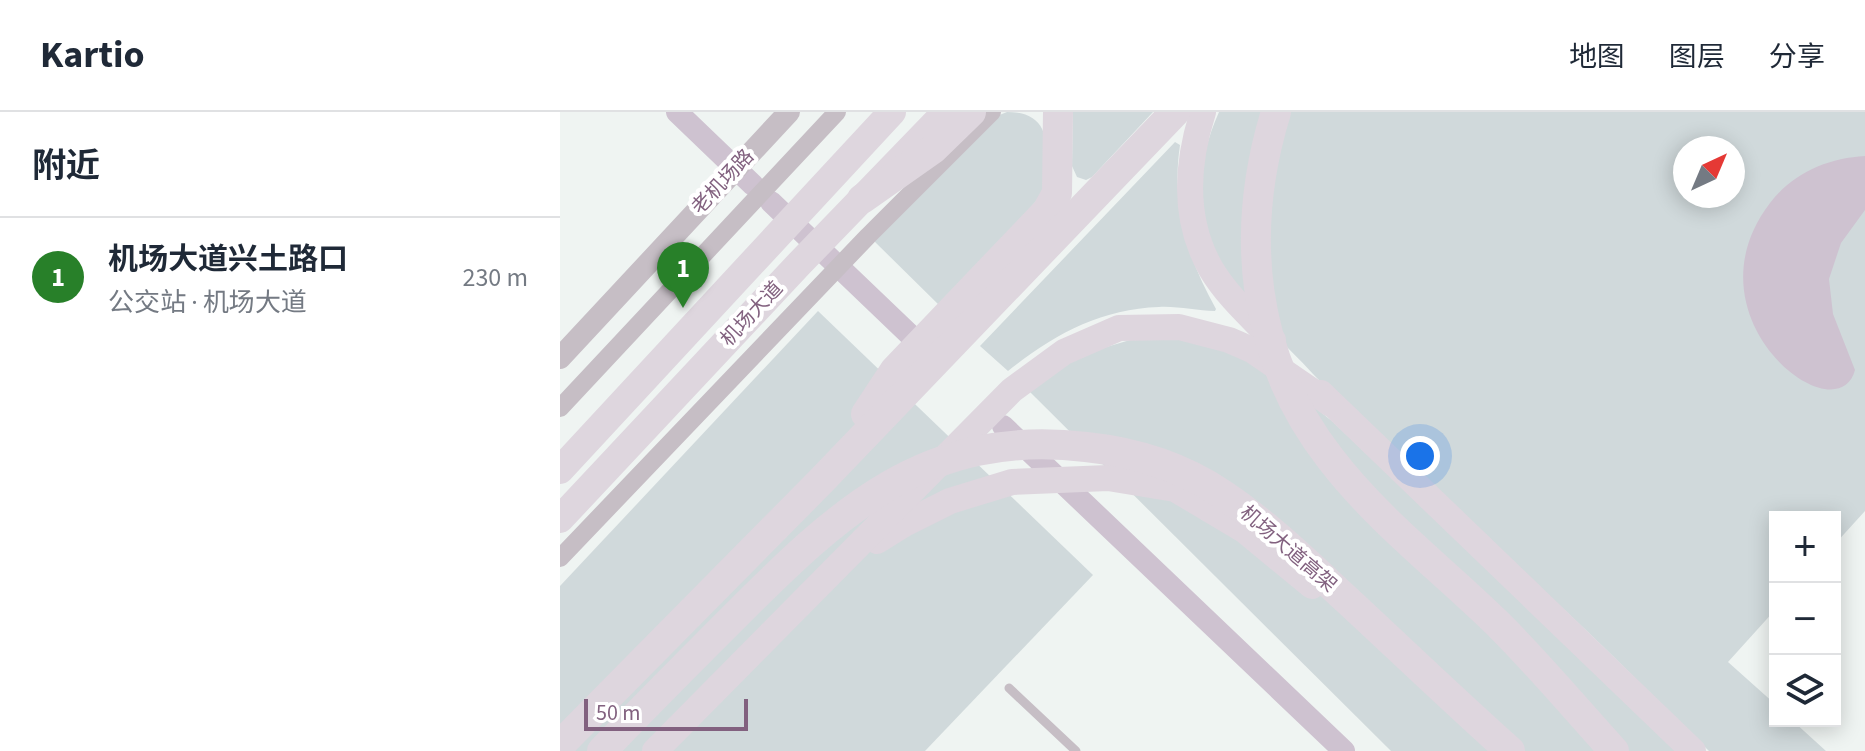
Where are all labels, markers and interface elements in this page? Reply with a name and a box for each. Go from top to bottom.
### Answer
text: Kartio [40,28,145,82]
text: 地图 [1569,37,1625,77]
text: 图层 [1669,37,1725,77]
text: 分享 [1769,37,1825,77]
north arrow [1673,136,1745,208]
text: 附近 [32,142,100,191]
street label: 老机场路 [685,143,761,221]
text: 机场大道兴土路口 [108,238,348,281]
pin: 1 [657,242,709,308]
text: 1 [51,259,65,296]
text: 230 m [462,259,528,296]
street label: 机场大道 [714,275,790,353]
text: 公交站 · 机场大道 [108,284,307,321]
your location [1400,436,1440,476]
street label: 机场大道高架 [1234,499,1342,599]
map controls [1769,511,1841,727]
button: + [1769,511,1841,583]
button: − [1769,583,1841,655]
button: layers [1769,655,1841,727]
scale bar [584,695,748,731]
text: 50 m [596,697,641,729]

